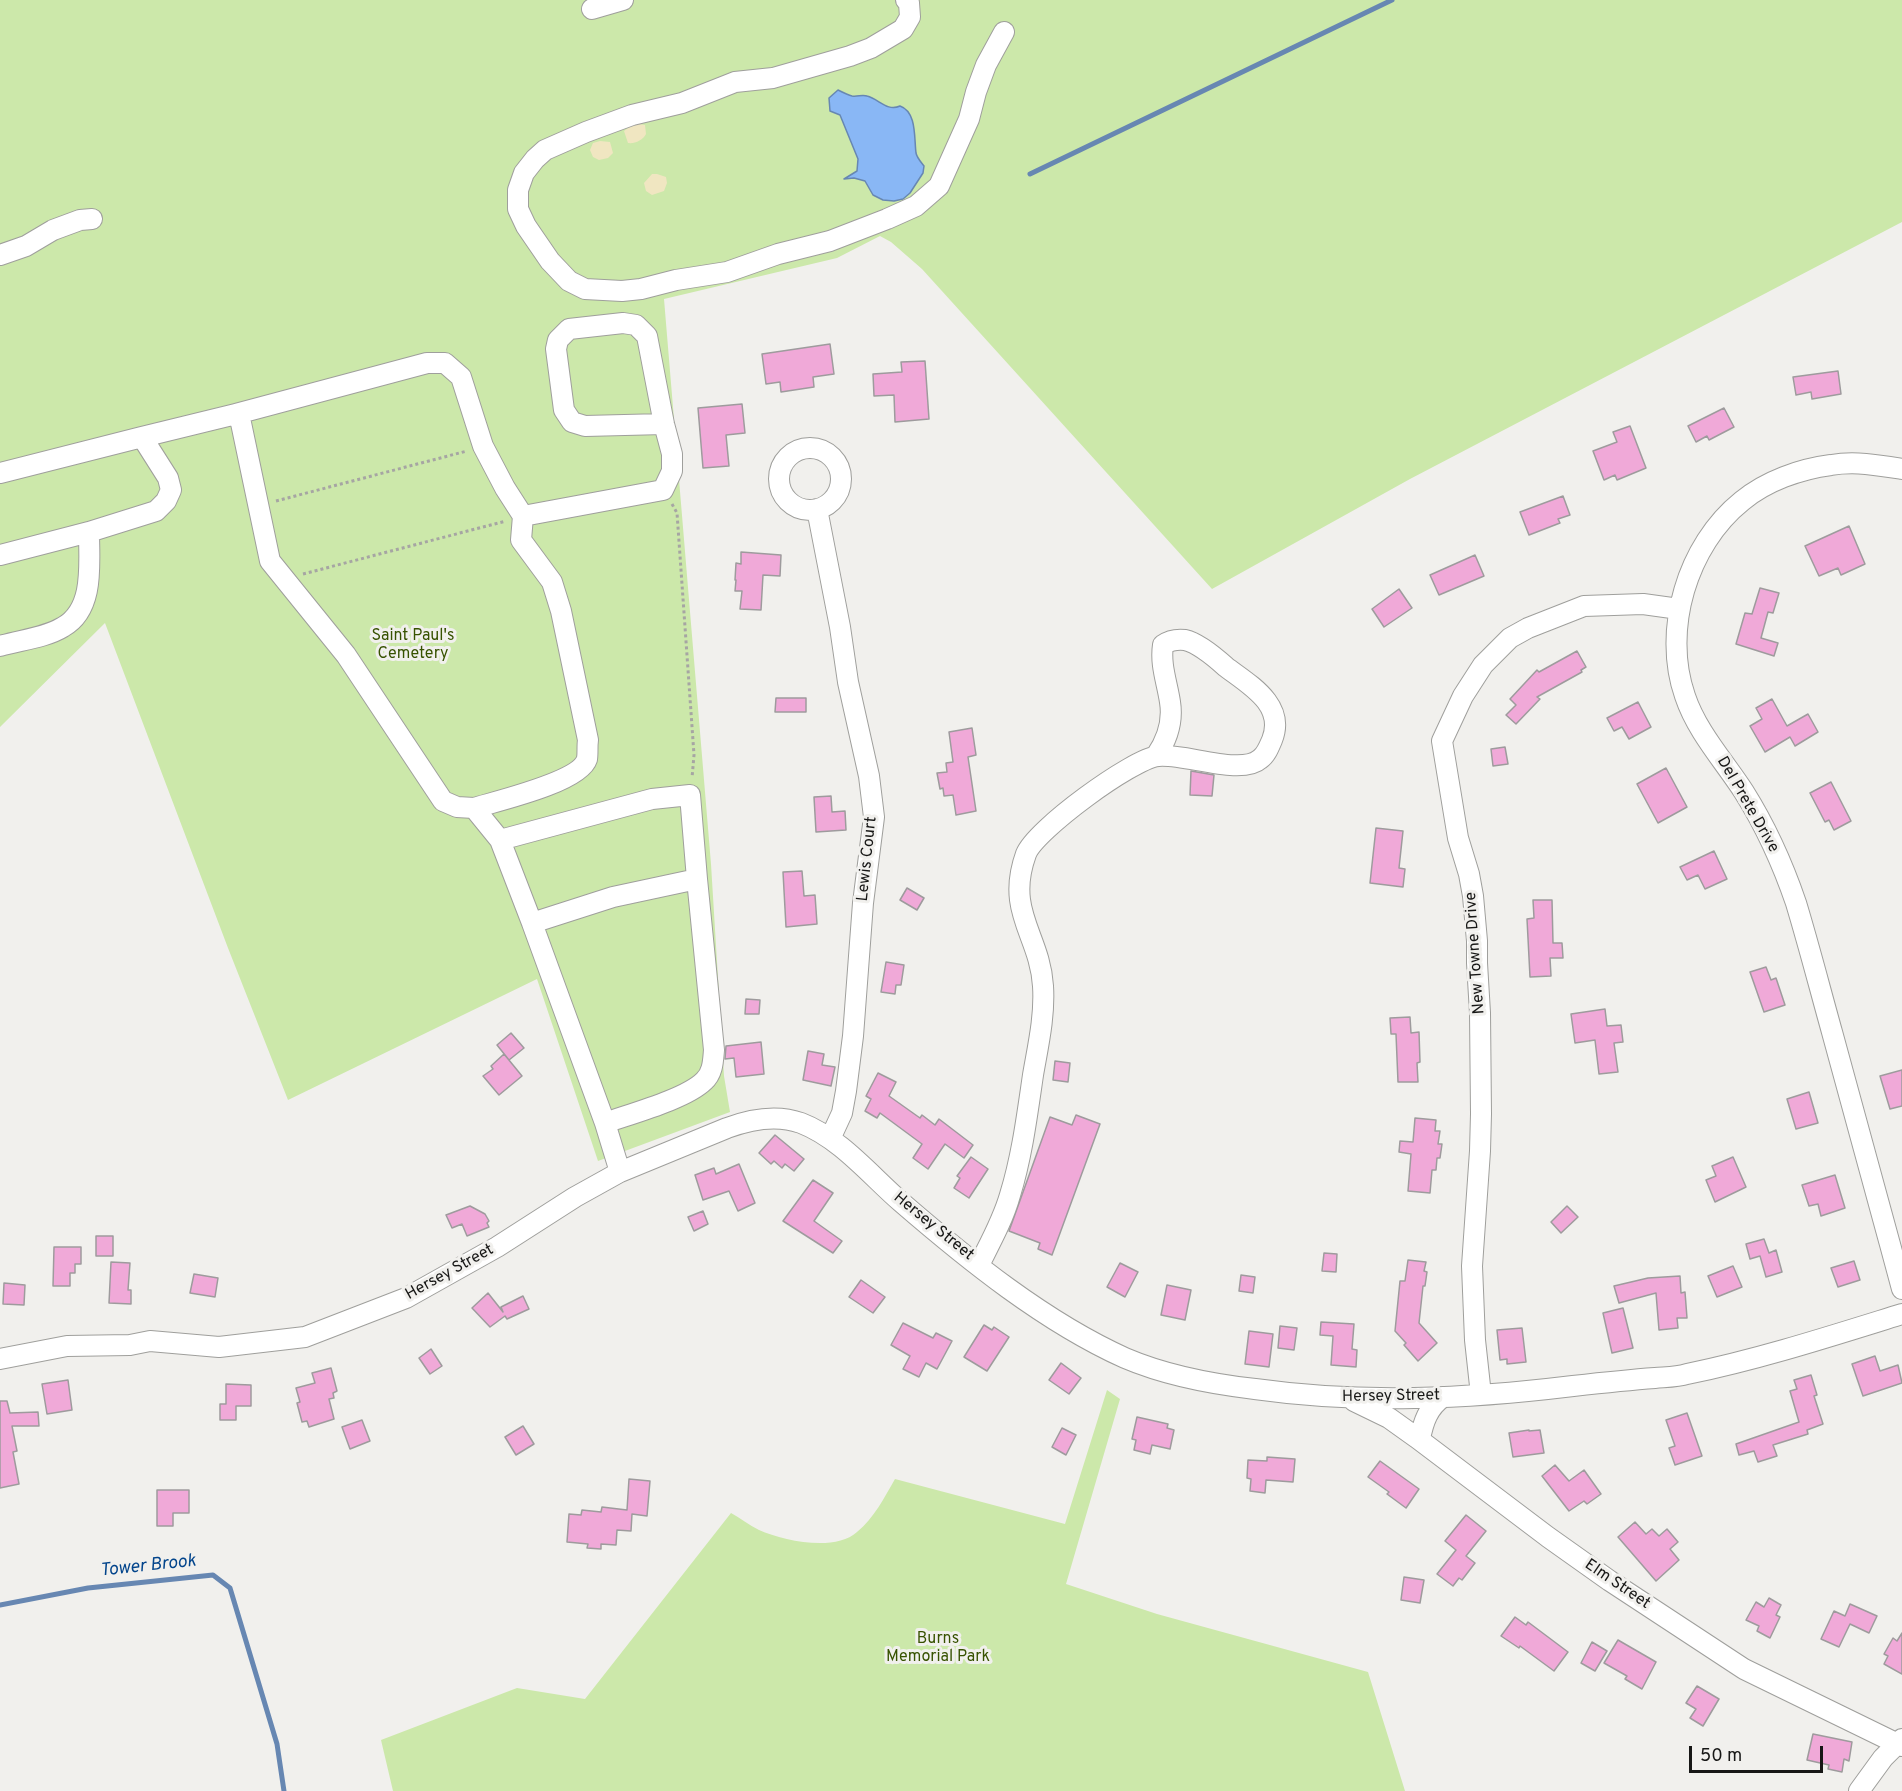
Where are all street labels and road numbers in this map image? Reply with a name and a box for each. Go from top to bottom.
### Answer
street label: Del Prete Drive [1712,754,1782,856]
street label: Lewis Court [854,816,882,902]
street label: New Towne Drive [1462,891,1490,1015]
street label: Hersey Street [889,1189,977,1265]
street label: Hersey Street [403,1241,497,1305]
street label: Hersey Street [1342,1387,1440,1407]
street label: Elm Street [1580,1556,1654,1614]

